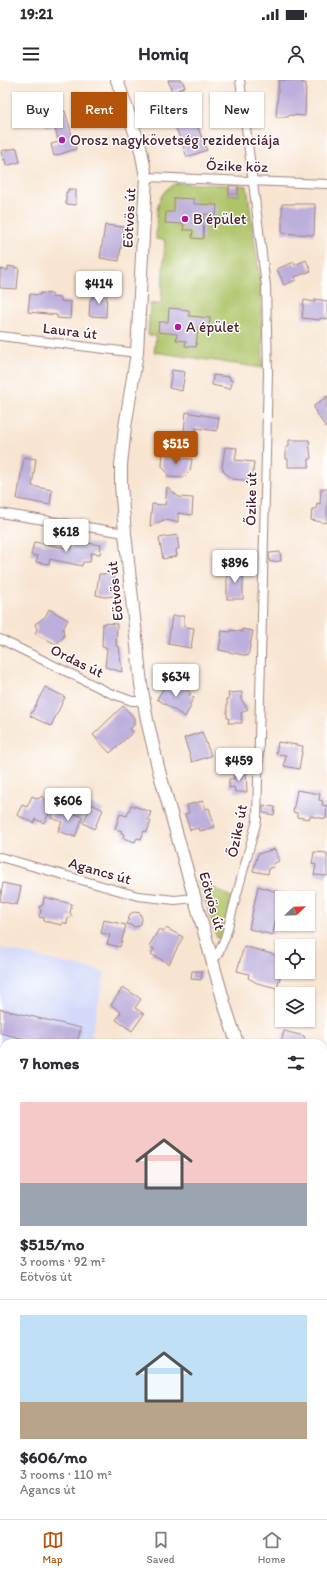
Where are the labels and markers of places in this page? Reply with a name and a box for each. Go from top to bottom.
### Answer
place label: Orosz nagykövetség rezidenciája [70,131,280,149]
marker: Orosz nagykövetség rezidenciája [57,135,67,145]
place label: B épület [193,210,247,228]
marker: B épület [180,214,190,224]
pin: $414 [75,271,123,305]
place label: A épület [186,318,240,336]
marker: A épület [173,322,183,332]
pin: $515 [152,431,200,465]
pin: $618 [42,519,90,553]
pin: $896 [211,550,259,584]
pin: $634 [152,664,200,698]
pin: $459 [215,748,263,782]
pin: $606 [44,788,92,822]

